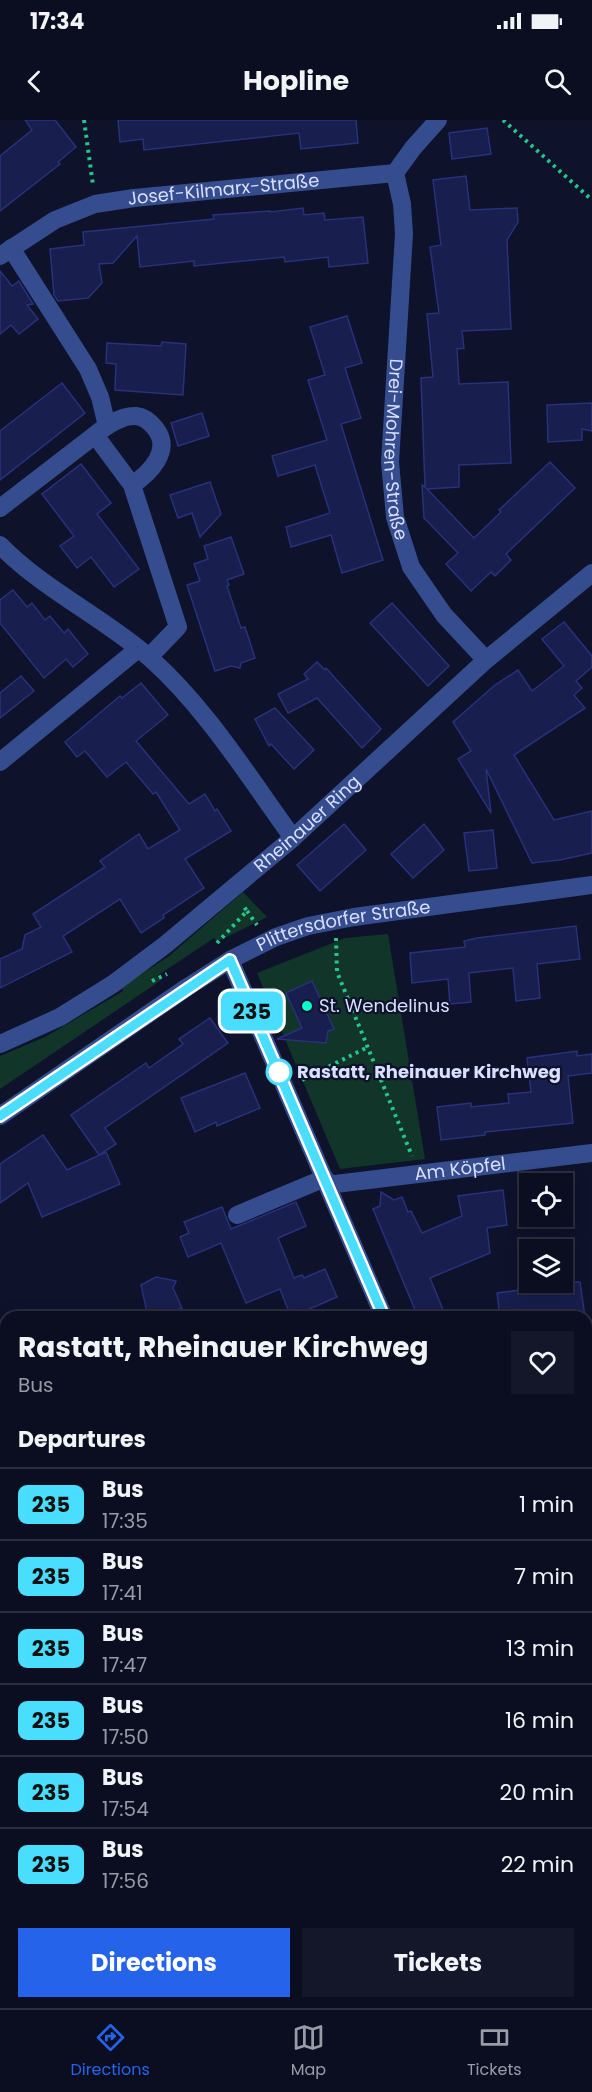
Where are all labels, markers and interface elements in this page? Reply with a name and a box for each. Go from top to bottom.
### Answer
text: 17:34 [30,6,85,37]
text: Hopline [243,62,349,99]
icon: back [18,65,51,98]
icon: search [541,65,574,98]
street label: Josef-Kilmarx-Straße [126,167,320,211]
street label: Drei-Mohren-Straße [378,358,415,543]
street label: Rheinauer Ring [248,769,365,878]
street label: Plittersdorfer Straße [252,894,432,957]
line badge: 235 [218,992,286,1030]
place label: St. Wendelinus [319,993,450,1018]
text: 235 [233,997,271,1026]
marker: St. Wendelinus [300,999,314,1013]
marker: Rastatt, Rheinauer Kirchweg [266,1059,292,1085]
place label: Rastatt, Rheinauer Kirchweg [297,1059,561,1084]
street label: Am Köpfel [413,1151,507,1186]
map controls [519,1173,573,1293]
button: locate [519,1173,573,1227]
button: layers [519,1239,573,1293]
text: Rastatt, Rheinauer Kirchweg [18,1328,429,1367]
button: heart [511,1331,574,1394]
text: Bus [18,1371,54,1399]
text: Departures [18,1424,146,1455]
text: Bus [102,1474,144,1505]
text: 1 min [519,1489,574,1520]
text: 235 [32,1490,70,1519]
text: 17:35 [102,1507,148,1535]
text: Bus [102,1546,144,1577]
text: 7 min [514,1561,574,1592]
text: 235 [32,1562,70,1591]
text: 17:41 [102,1579,143,1607]
text: Bus [102,1618,144,1649]
text: 13 min [506,1633,574,1664]
text: 235 [32,1634,70,1663]
text: 17:47 [102,1651,147,1679]
text: Bus [102,1690,144,1721]
text: 16 min [505,1705,574,1736]
text: 235 [32,1706,70,1735]
text: 17:50 [102,1723,149,1751]
text: Bus [102,1762,144,1793]
text: 20 min [500,1777,574,1808]
text: 235 [32,1778,70,1807]
text: 17:54 [102,1795,149,1823]
text: Bus [102,1834,144,1865]
text: 22 min [501,1849,574,1880]
text: 235 [32,1850,70,1879]
text: 17:56 [102,1867,149,1895]
button: Directions [18,1928,290,1997]
button: Tickets [302,1928,574,1997]
tab: Directions [70,2021,150,2082]
tab: Map [291,2021,326,2082]
tab: Tickets [467,2021,522,2082]

